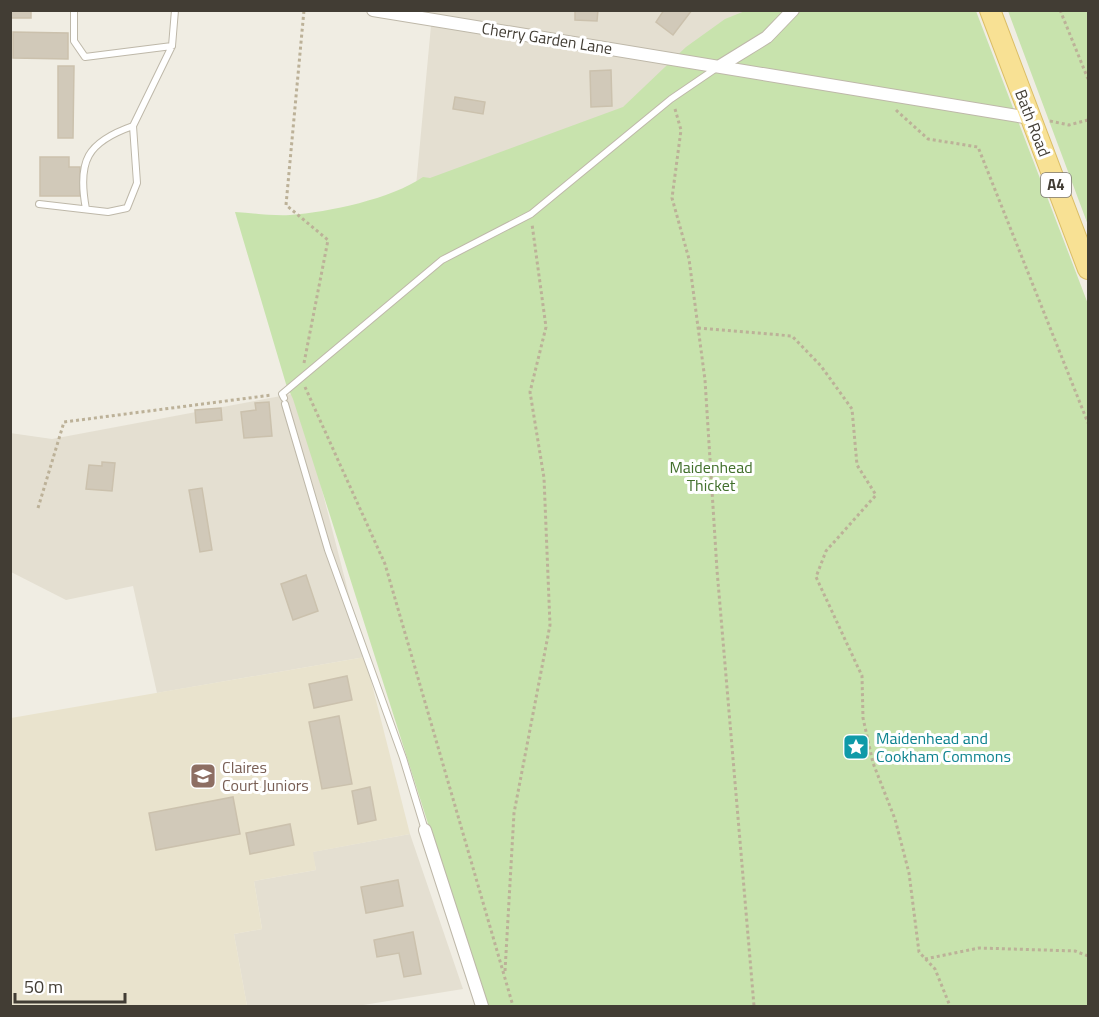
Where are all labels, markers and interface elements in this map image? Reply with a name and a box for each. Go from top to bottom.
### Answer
street label: Cherry Garden Lane [480,16,614,60]
street label: Bath Road [1009,86,1057,160]
road number: A4 [1041,173,1071,197]
park label: Maidenhead Thicket [669,455,753,497]
place label: Maidenhead and Cookham Commons [876,726,1011,768]
place icon: Maidenhead and Cookham Commons [841,732,871,762]
place label: Claires Court Juniors [222,755,309,797]
school or university icon: Claires Court Juniors [188,761,218,791]
scale bar [15,966,124,1004]
text: 50 m [24,973,63,1000]

